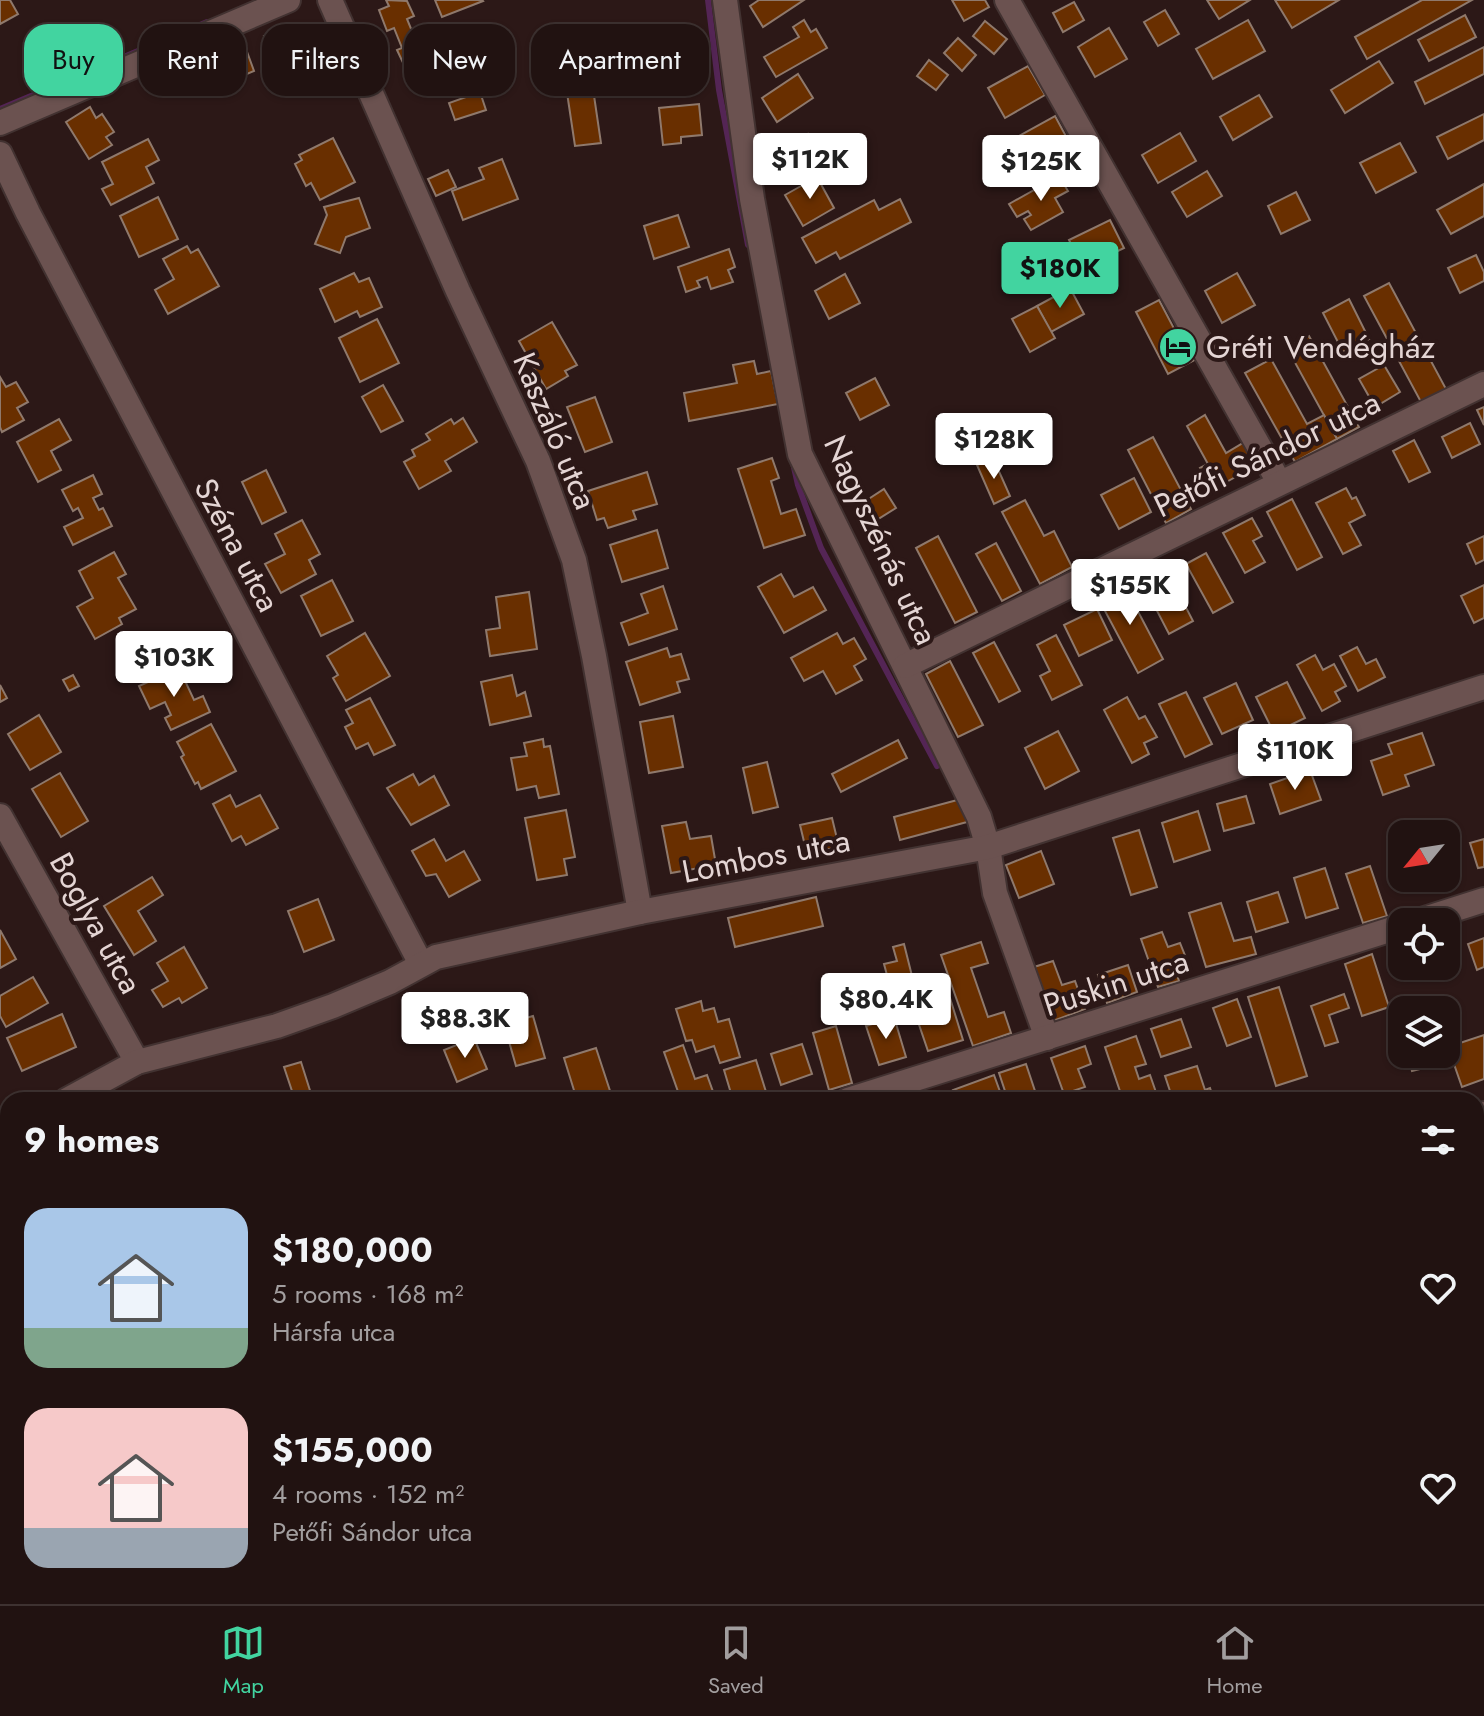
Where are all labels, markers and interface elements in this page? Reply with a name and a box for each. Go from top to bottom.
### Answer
chip: Buy [24,24,123,96]
chip: Rent [139,24,246,96]
chip: Filters [262,24,388,96]
chip: New [404,24,515,96]
chip: Apartment [531,24,709,96]
pin: $112K [754,133,866,201]
pin: $125K [985,135,1097,203]
text: $112K [771,140,849,178]
text: $125K [1000,142,1082,180]
pin: $180K [1004,242,1116,310]
text: $180K [1019,249,1101,287]
place label: Gréti Vendégház [1206,324,1435,370]
hotel icon: Gréti Vendégház [1157,326,1199,368]
street label: Kaszáló utca [501,346,609,516]
street label: Petőfi Sándor utca [1146,379,1388,529]
pin: $128K [938,413,1050,481]
text: $128K [954,420,1034,458]
street label: Nagyszénás utca [812,428,950,652]
street label: Széna utca [183,470,291,620]
pin: $155K [1074,559,1186,627]
text: $155K [1089,566,1171,604]
pin: $103K [118,631,230,699]
text: $103K [134,638,214,676]
pin: $110K [1239,724,1351,792]
text: $110K [1256,731,1334,769]
street label: Lombos utca [678,817,854,895]
north arrow [1388,820,1460,892]
map controls [1388,820,1460,1068]
street label: Boglya utca [38,844,154,1002]
button: locate [1388,908,1460,980]
street label: Puskin utca [1037,938,1195,1028]
pin: $80.4K [821,973,951,1041]
text: $80.4K [839,980,933,1018]
pin: $88.3K [400,992,530,1060]
button: layers [1388,996,1460,1068]
text: $88.3K [419,999,511,1037]
text: 9 homes [24,1116,159,1165]
icon: filters [1416,1118,1460,1162]
text: $180,000 [272,1226,433,1275]
icon: home [88,1240,184,1336]
icon: heart [1416,1266,1460,1310]
text: 5 rooms · 168 m² [272,1275,464,1313]
text: Hársfa utca [272,1313,395,1351]
text: $155,000 [272,1426,433,1475]
icon: home [88,1440,184,1536]
icon: heart [1416,1466,1460,1510]
text: 4 rooms · 152 m² [272,1475,464,1513]
text: Petőfi Sándor utca [272,1513,472,1551]
tab: Map [221,1621,265,1701]
tab: Saved [708,1621,764,1701]
tab: Home [1206,1621,1263,1701]

